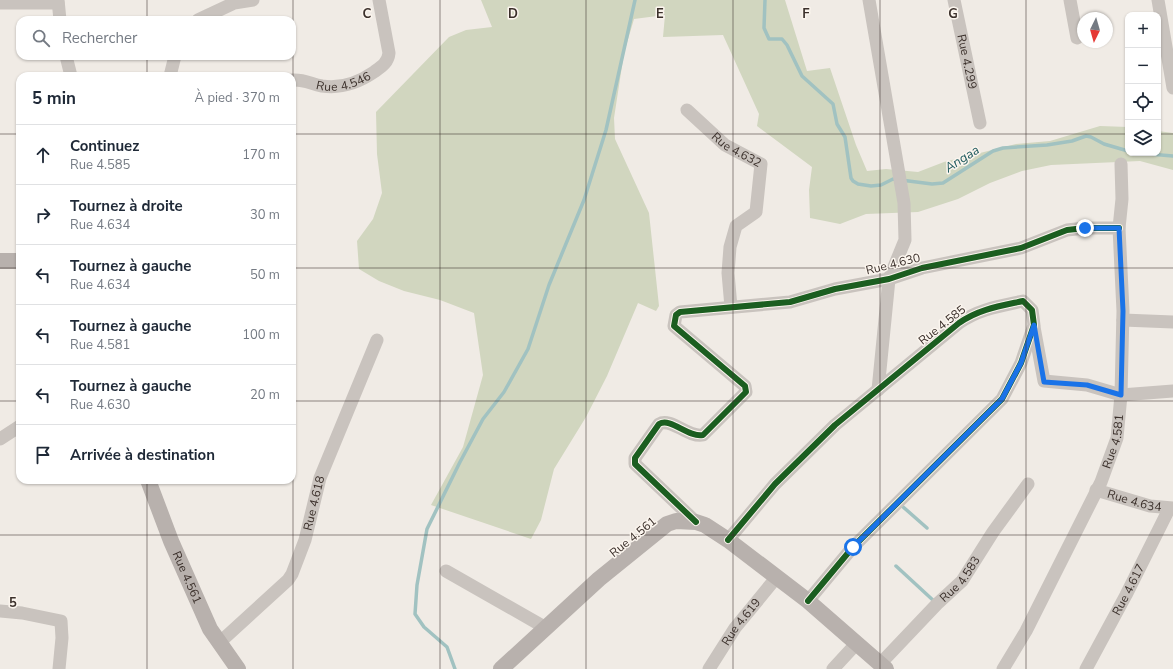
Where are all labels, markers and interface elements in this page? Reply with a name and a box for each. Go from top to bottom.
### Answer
text: C [363,5,372,23]
text: D [508,5,518,23]
text: E [656,5,664,23]
text: F [802,5,810,23]
text: G [948,5,958,23]
north arrow [1077,12,1113,48]
map controls [1125,12,1161,156]
button: + [1125,12,1161,48]
search box [16,16,296,60]
icon: search [30,27,52,49]
text: Rechercher [62,28,137,48]
street label: Rue 4.299 [953,33,981,91]
button: − [1125,48,1161,84]
street label: Rue 4.546 [315,68,374,95]
button: locate [1125,84,1161,120]
text: 5 min [32,87,76,110]
text: À pied · 370 m [195,89,280,107]
button: layers [1125,120,1161,156]
street label: Rue 4.632 [708,129,764,171]
text: Continuez [70,136,139,156]
water label: Angaa [940,141,983,178]
icon: ahead [32,144,54,166]
text: 170 m [242,146,280,164]
text: Rue 4.585 [70,156,130,174]
text: Tournez à droite [70,196,183,216]
icon: right [32,204,54,226]
text: 30 m [250,206,280,224]
text: Rue 4.634 [70,216,130,234]
route end [1076,219,1094,237]
street label: Rue 4.630 [864,249,922,279]
text: Tournez à gauche [70,256,192,276]
icon: left [32,264,54,286]
text: 50 m [250,266,280,284]
text: Rue 4.634 [70,276,130,294]
street label: Rue 4.585 [915,302,969,348]
text: Tournez à gauche [70,316,192,336]
icon: left [32,324,54,346]
text: 100 m [242,326,280,344]
text: Rue 4.581 [70,336,130,354]
text: Tournez à gauche [70,376,192,396]
icon: left [32,384,54,406]
text: 20 m [250,386,280,404]
text: Rue 4.630 [70,396,130,414]
street label: Rue 4.581 [1099,414,1127,471]
icon: arrive [32,444,54,466]
text: Arrivée à destination [70,445,215,465]
street label: Rue 4.618 [300,474,328,532]
street label: Rue 4.634 [1105,486,1162,515]
street label: Rue 4.561 [606,513,660,561]
route start [844,538,862,556]
street label: Rue 4.561 [169,549,206,606]
street label: Rue 4.583 [936,553,984,606]
street label: Rue 4.617 [1108,561,1148,618]
text: 5 [9,594,17,612]
street label: Rue 4.619 [718,595,764,649]

